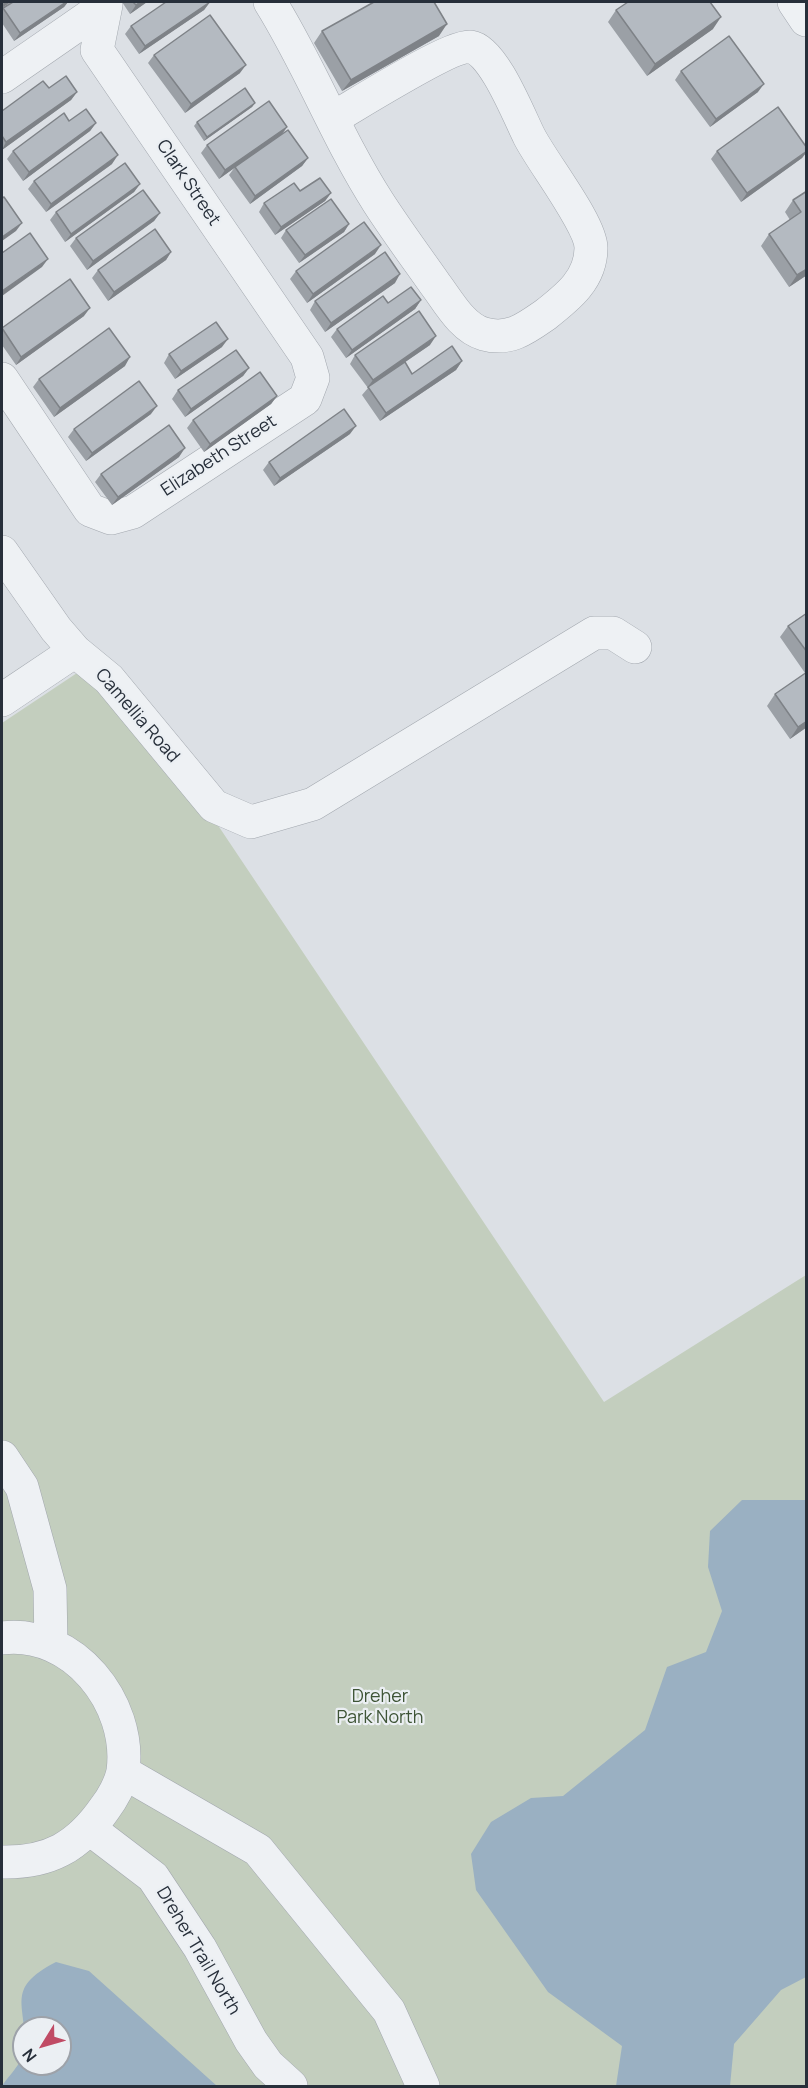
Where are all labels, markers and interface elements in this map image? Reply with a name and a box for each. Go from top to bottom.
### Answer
street label: Clark Street [151,136,225,230]
street label: Elizabeth Street [157,411,281,501]
street label: Camellia Road [90,665,184,767]
park label: Dreher Park North [337,1686,423,1728]
street label: Dreher Trail North [151,1883,245,2019]
north arrow [12,2016,72,2076]
text: N [17,2044,41,2067]

